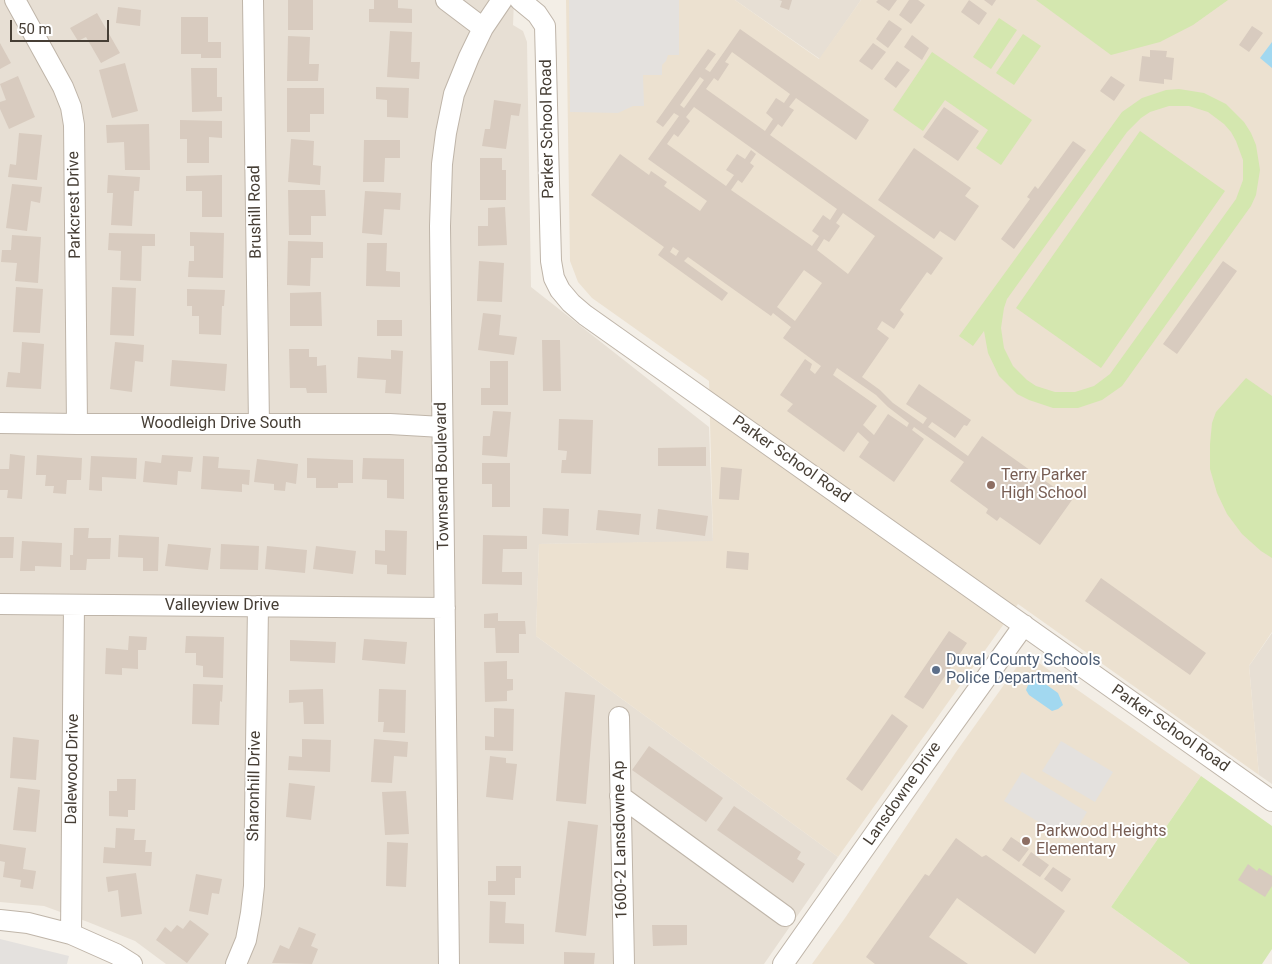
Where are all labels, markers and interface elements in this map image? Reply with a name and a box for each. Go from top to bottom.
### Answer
scale bar [12,10,111,42]
text: 50 m [18,20,52,38]
street label: Parker School Road [537,59,559,199]
street label: Parkcrest Drive [64,151,86,259]
street label: Brushill Road [246,165,266,259]
street label: Townsend Boulevard [432,402,454,550]
street label: Parker School Road [728,412,854,508]
street label: Woodleigh Drive South [141,414,301,434]
place label: Terry Parker High School [1001,466,1087,504]
marker: Terry Parker High School [985,479,997,491]
street label: Valleyview Drive [165,596,279,616]
place label: Duval County Schools Police Department [946,651,1101,689]
marker: Duval County Schools Police Department [930,664,942,676]
street label: Parker School Road [1107,681,1233,777]
street label: Dalewood Drive [62,713,84,825]
street label: Sharonhill Drive [244,731,266,841]
street label: Lansdowne Drive [860,739,946,849]
street label: 1600-2 Lansdowne Ap [610,761,632,919]
place label: Parkwood Heights Elementary [1036,822,1167,860]
marker: Parkwood Heights Elementary [1020,835,1032,847]

